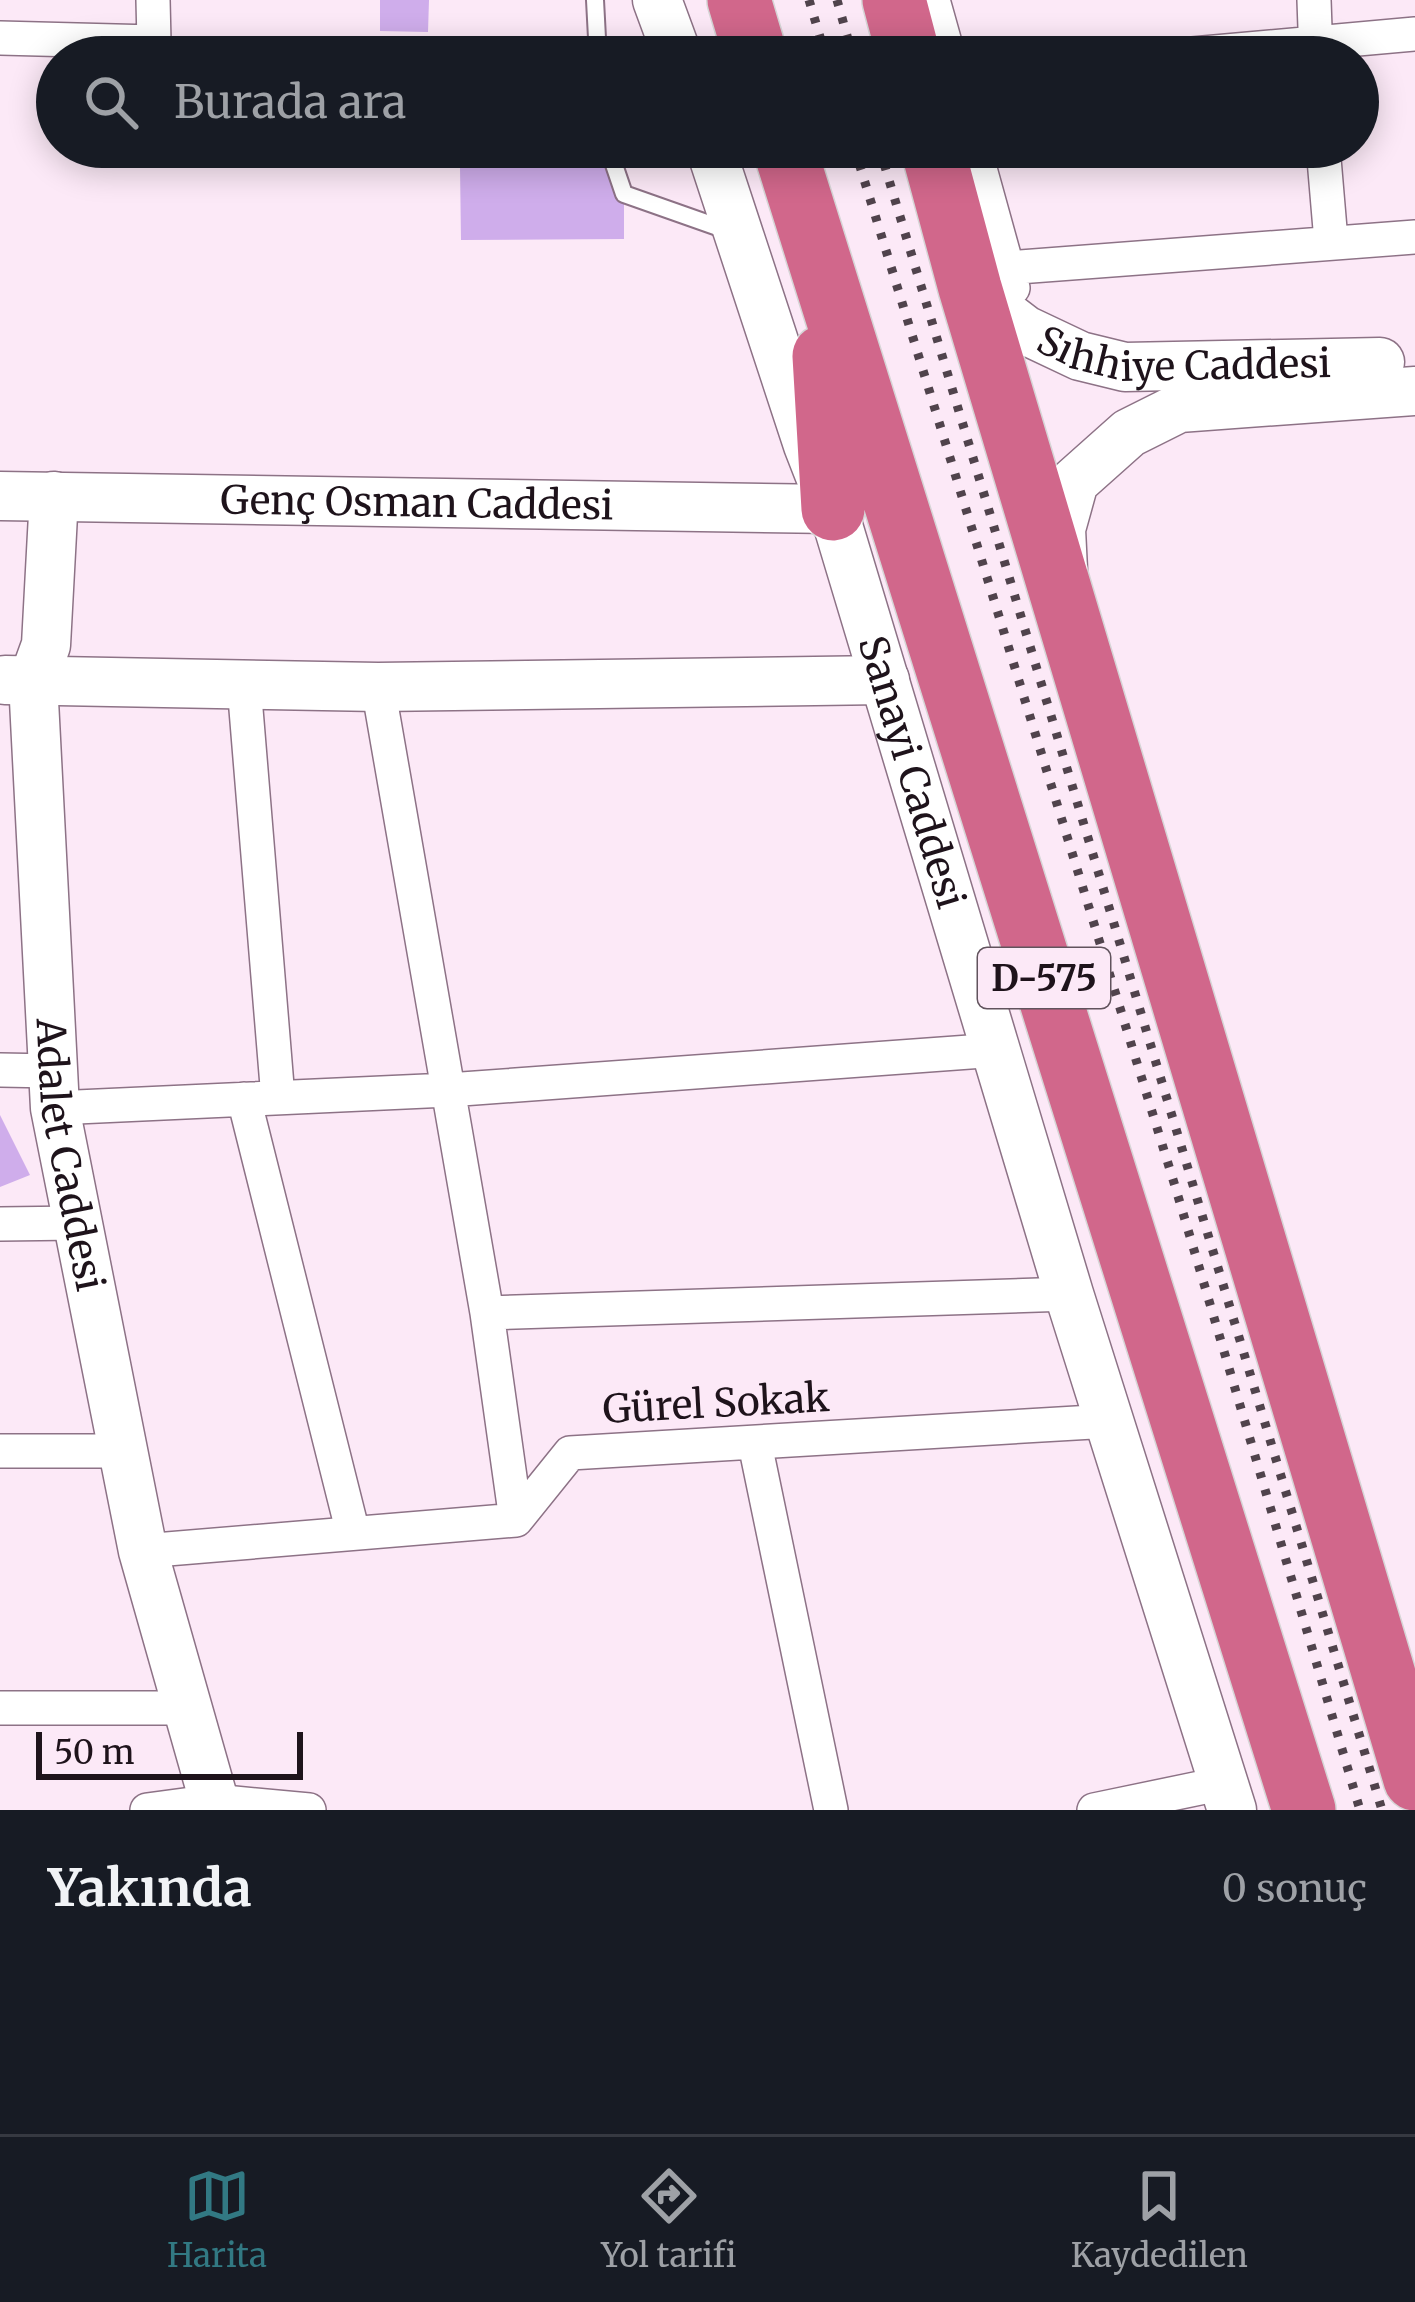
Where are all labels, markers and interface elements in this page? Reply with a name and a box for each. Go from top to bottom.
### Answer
search box [36,36,1379,168]
icon: search [78,69,144,135]
text: Burada ara [174,74,406,130]
street label: Sıhhiye Caddesi [1029,315,1331,392]
street label: Genç Osman Caddesi [220,475,614,531]
street label: Sanayi Caddesi [848,630,976,914]
road number: D-575 [978,948,1110,1008]
street label: Adalet Caddesi [25,1016,115,1295]
street label: Gürel Sokak [601,1373,831,1434]
scale bar [36,1726,303,1779]
text: 50 m [54,1732,135,1773]
text: Yakında [48,1856,252,1920]
text: 0 sonuç [1222,1864,1367,1913]
tab: Harita [167,2163,267,2276]
tab: Yol tarifi [601,2163,737,2276]
tab: Kaydedilen [1071,2163,1248,2276]

